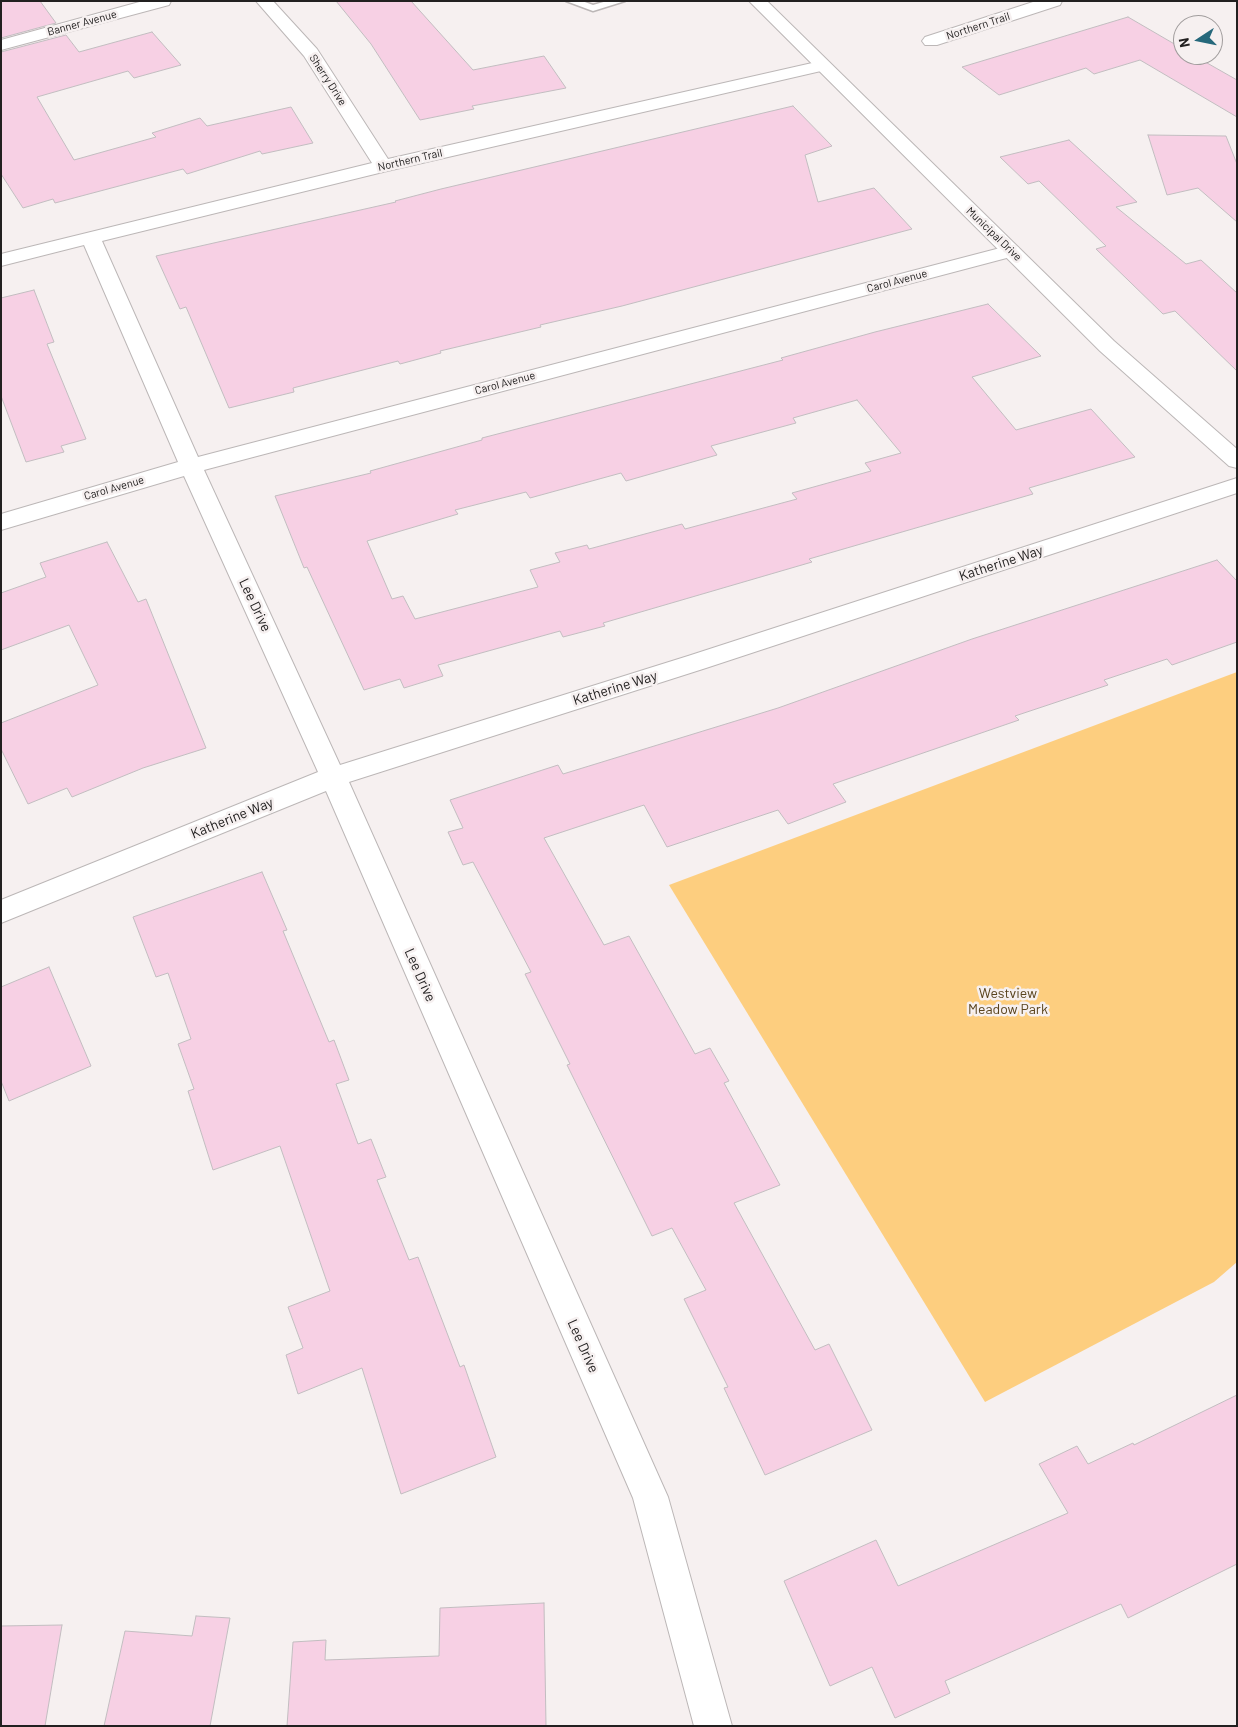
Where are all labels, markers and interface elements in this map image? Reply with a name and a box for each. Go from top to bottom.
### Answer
street label: Banner Avenue [46,7,118,39]
street label: Northern Trail [945,10,1011,42]
north arrow [1173,15,1223,65]
text: N [1175,37,1193,49]
street label: Sherry Drive [307,52,349,108]
street label: Northern Trail [376,146,444,174]
street label: Municipal Drive [964,204,1024,264]
street label: Carol Avenue [865,267,929,295]
street label: Carol Avenue [473,369,537,397]
street label: Carol Avenue [82,473,146,503]
street label: Katherine Way [957,542,1045,584]
street label: Lee Drive [235,576,275,634]
street label: Katherine Way [571,667,659,709]
street label: Katherine Way [188,794,276,842]
street label: Lee Drive [401,946,439,1004]
park label: Westview Meadow Park [968,985,1048,1018]
street label: Lee Drive [564,1317,602,1375]

